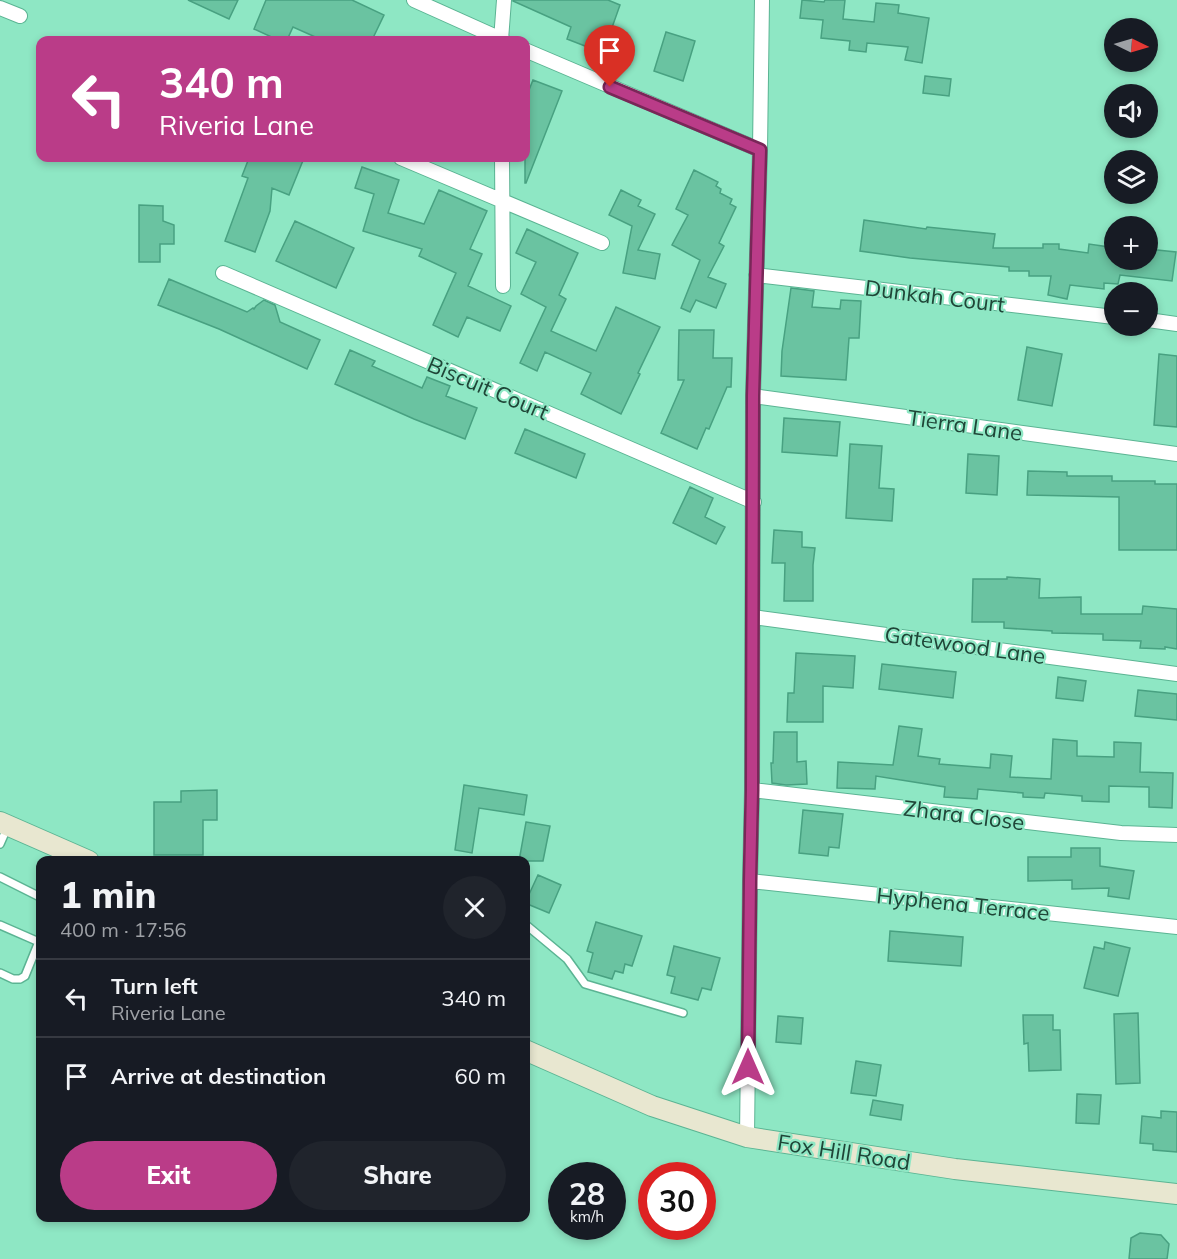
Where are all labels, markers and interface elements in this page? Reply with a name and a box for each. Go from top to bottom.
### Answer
north arrow [1104,18,1158,72]
map controls [1104,18,1158,336]
pin [584,25,635,87]
icon: arrive [593,34,626,67]
text: 340 m [159,56,284,109]
icon: left [60,60,138,138]
button: sound [1104,84,1158,138]
text: Riveria Lane [159,108,314,142]
button: layers [1104,150,1158,204]
button: + [1104,216,1158,270]
street label: Dunkah Court [863,274,1007,319]
button: − [1104,282,1158,336]
street label: Biscuit Court [423,350,553,426]
street label: Tierra Lane [906,403,1024,447]
street label: Gatewood Lane [883,620,1047,670]
street label: Zhara Close [902,794,1026,836]
text: 1 min [60,872,156,917]
button: close [443,876,506,939]
street label: Hyphena Terrace [875,881,1051,927]
text: 400 m · 17:56 [60,917,186,942]
text: Turn left [111,972,198,1000]
icon: left [60,982,93,1015]
text: 340 m [441,984,506,1012]
text: Riveria Lane [111,1000,226,1025]
position arrow [716,1035,780,1099]
icon: arrive [60,1060,93,1093]
text: Arrive at destination [111,1062,326,1090]
text: 60 m [455,1062,506,1090]
street label: Fox Hill Road [776,1128,912,1176]
button: Exit [60,1141,277,1210]
button: Share [289,1141,506,1210]
speed limit sign: 30 [638,1162,716,1240]
text: 28 [569,1175,605,1213]
text: km/h [570,1207,604,1226]

